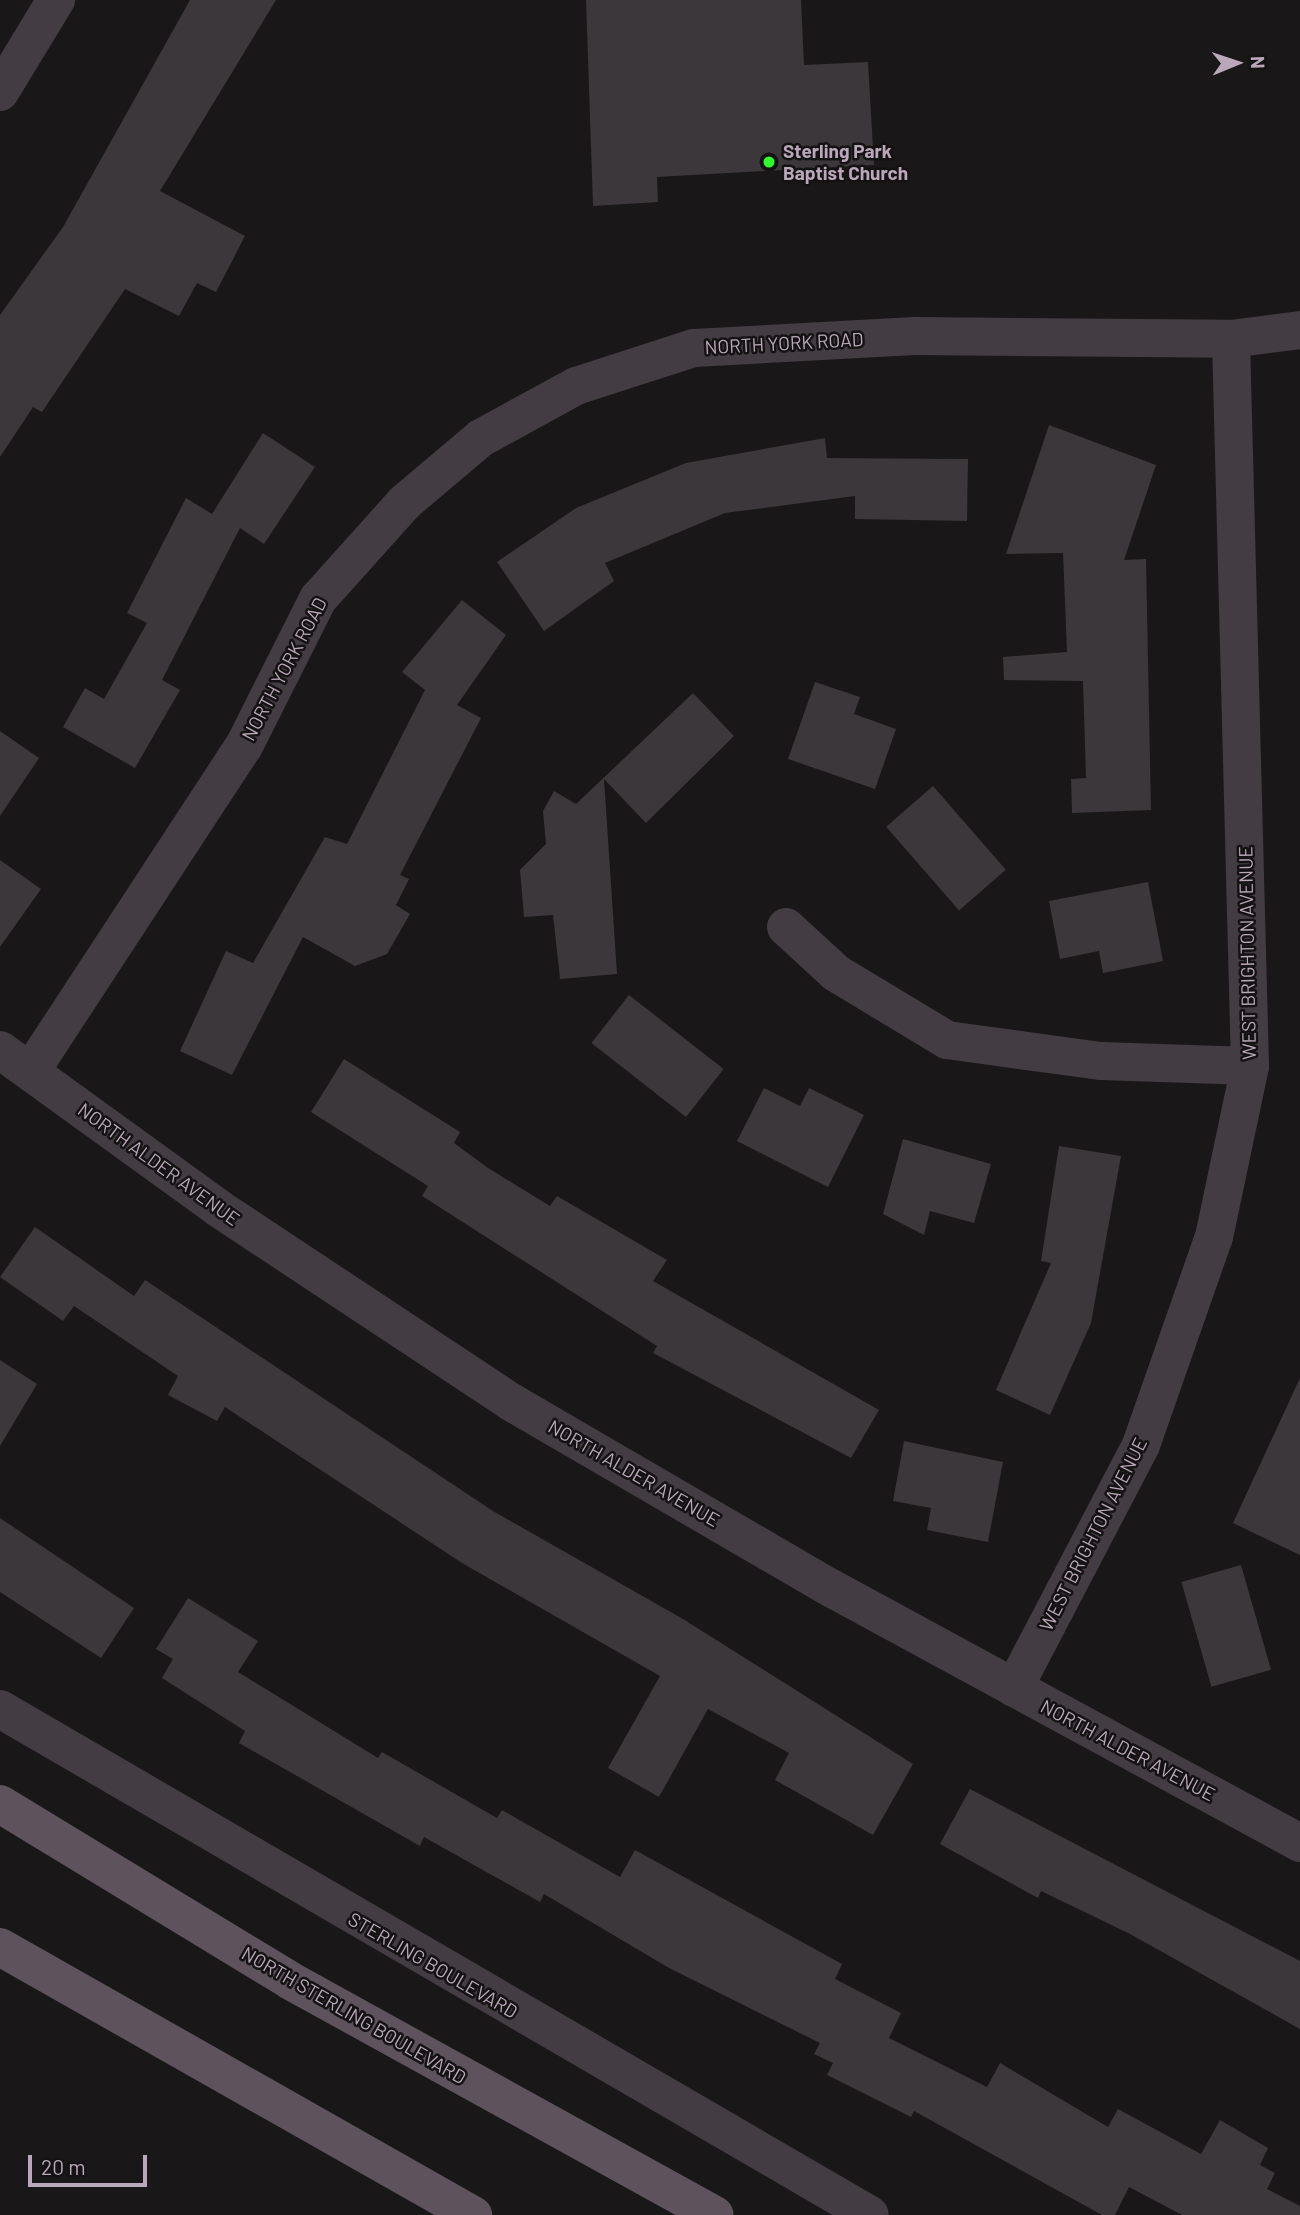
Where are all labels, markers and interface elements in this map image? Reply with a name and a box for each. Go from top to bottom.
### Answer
north arrow [1202,28,1272,98]
text: N [1247,56,1270,69]
place label: Sterling Park Baptist Church [783,140,908,184]
marker: Sterling Park Baptist Church [761,154,777,170]
street label: NORTH YORK ROAD [704,327,864,359]
street label: NORTH YORK ROAD [237,593,331,745]
street label: WEST BRIGHTON AVENUE [1234,846,1260,1060]
street label: NORTH ALDER AVENUE [74,1098,244,1230]
street label: NORTH ALDER AVENUE [544,1415,724,1531]
street label: WEST BRIGHTON AVENUE [1034,1434,1152,1634]
street label: NORTH ALDER AVENUE [1037,1694,1219,1806]
street label: STERLING BOULEVARD [344,1907,522,2023]
street label: NORTH STERLING BOULEVARD [238,1941,470,2089]
scale bar [32,2142,150,2186]
text: 20 m [41,2154,86,2179]

